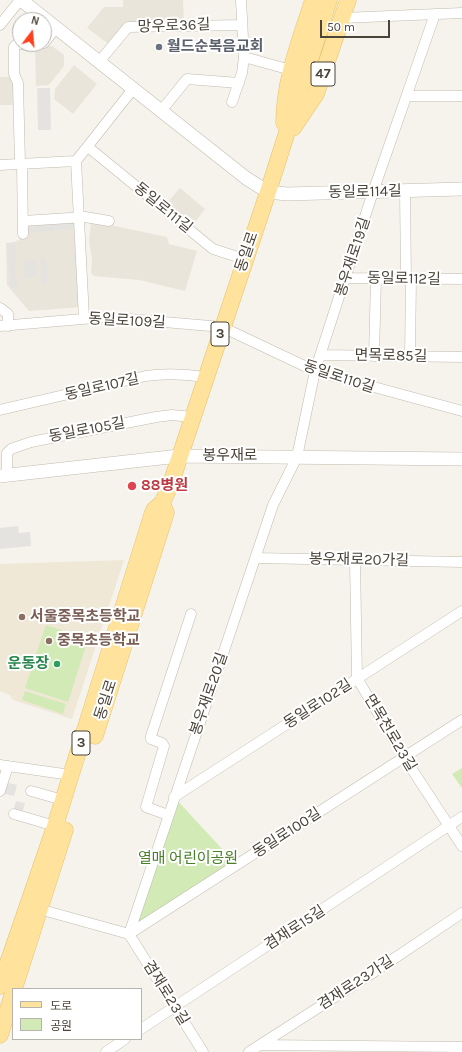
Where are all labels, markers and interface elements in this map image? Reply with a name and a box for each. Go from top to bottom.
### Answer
north arrow [12,12,52,52]
scale bar [322,12,392,38]
text: N [30,14,41,28]
street label: 망우로36길 [137,16,211,36]
text: 50 m [327,20,355,34]
place label: 월드순복음교회 [167,38,264,56]
marker: 월드순복음교회 [154,42,164,52]
road number: 47 [311,62,335,86]
street label: 동일로111길 [130,179,196,237]
street label: 동일로114길 [328,182,402,202]
street label: 봉우재로19길 [332,215,374,299]
street label: 동일로 [232,229,262,275]
street label: 동일로112길 [367,269,441,289]
street label: 동일로109길 [88,310,166,332]
road number: 3 [211,322,229,346]
street label: 면목로85길 [354,346,428,366]
street label: 동일로110길 [301,357,377,397]
street label: 동일로107길 [63,370,141,404]
street label: 동일로105길 [47,414,127,446]
street label: 봉우재로 [202,447,258,465]
place label: 88병원 [141,477,188,495]
marker: 88병원 [126,480,138,492]
street label: 봉우재로20가길 [309,550,409,570]
place label: 서울중목초등학교 [30,608,140,626]
marker: 서울중목초등학교 [17,612,27,622]
place label: 중목초등학교 [57,632,140,650]
marker: 중목초등학교 [44,636,54,646]
street label: 봉우재로20길 [186,650,232,738]
place label: 운동장 [8,655,49,673]
marker: 운동장 [52,659,62,669]
street label: 동일로102길 [280,675,356,733]
street label: 동일로 [91,678,121,722]
street label: 면목천로23길 [360,691,420,775]
road number: 3 [72,731,90,755]
street label: 동일로100길 [249,804,325,862]
park label: 열매 어린이공원 [138,850,238,868]
street label: 겸재로15길 [261,902,329,954]
street label: 겸재로23가길 [315,952,397,1014]
street label: 겸재로23길 [139,957,193,1029]
legend [12,988,142,1040]
text: 도로 [50,999,72,1013]
text: 공원 [50,1019,72,1033]

